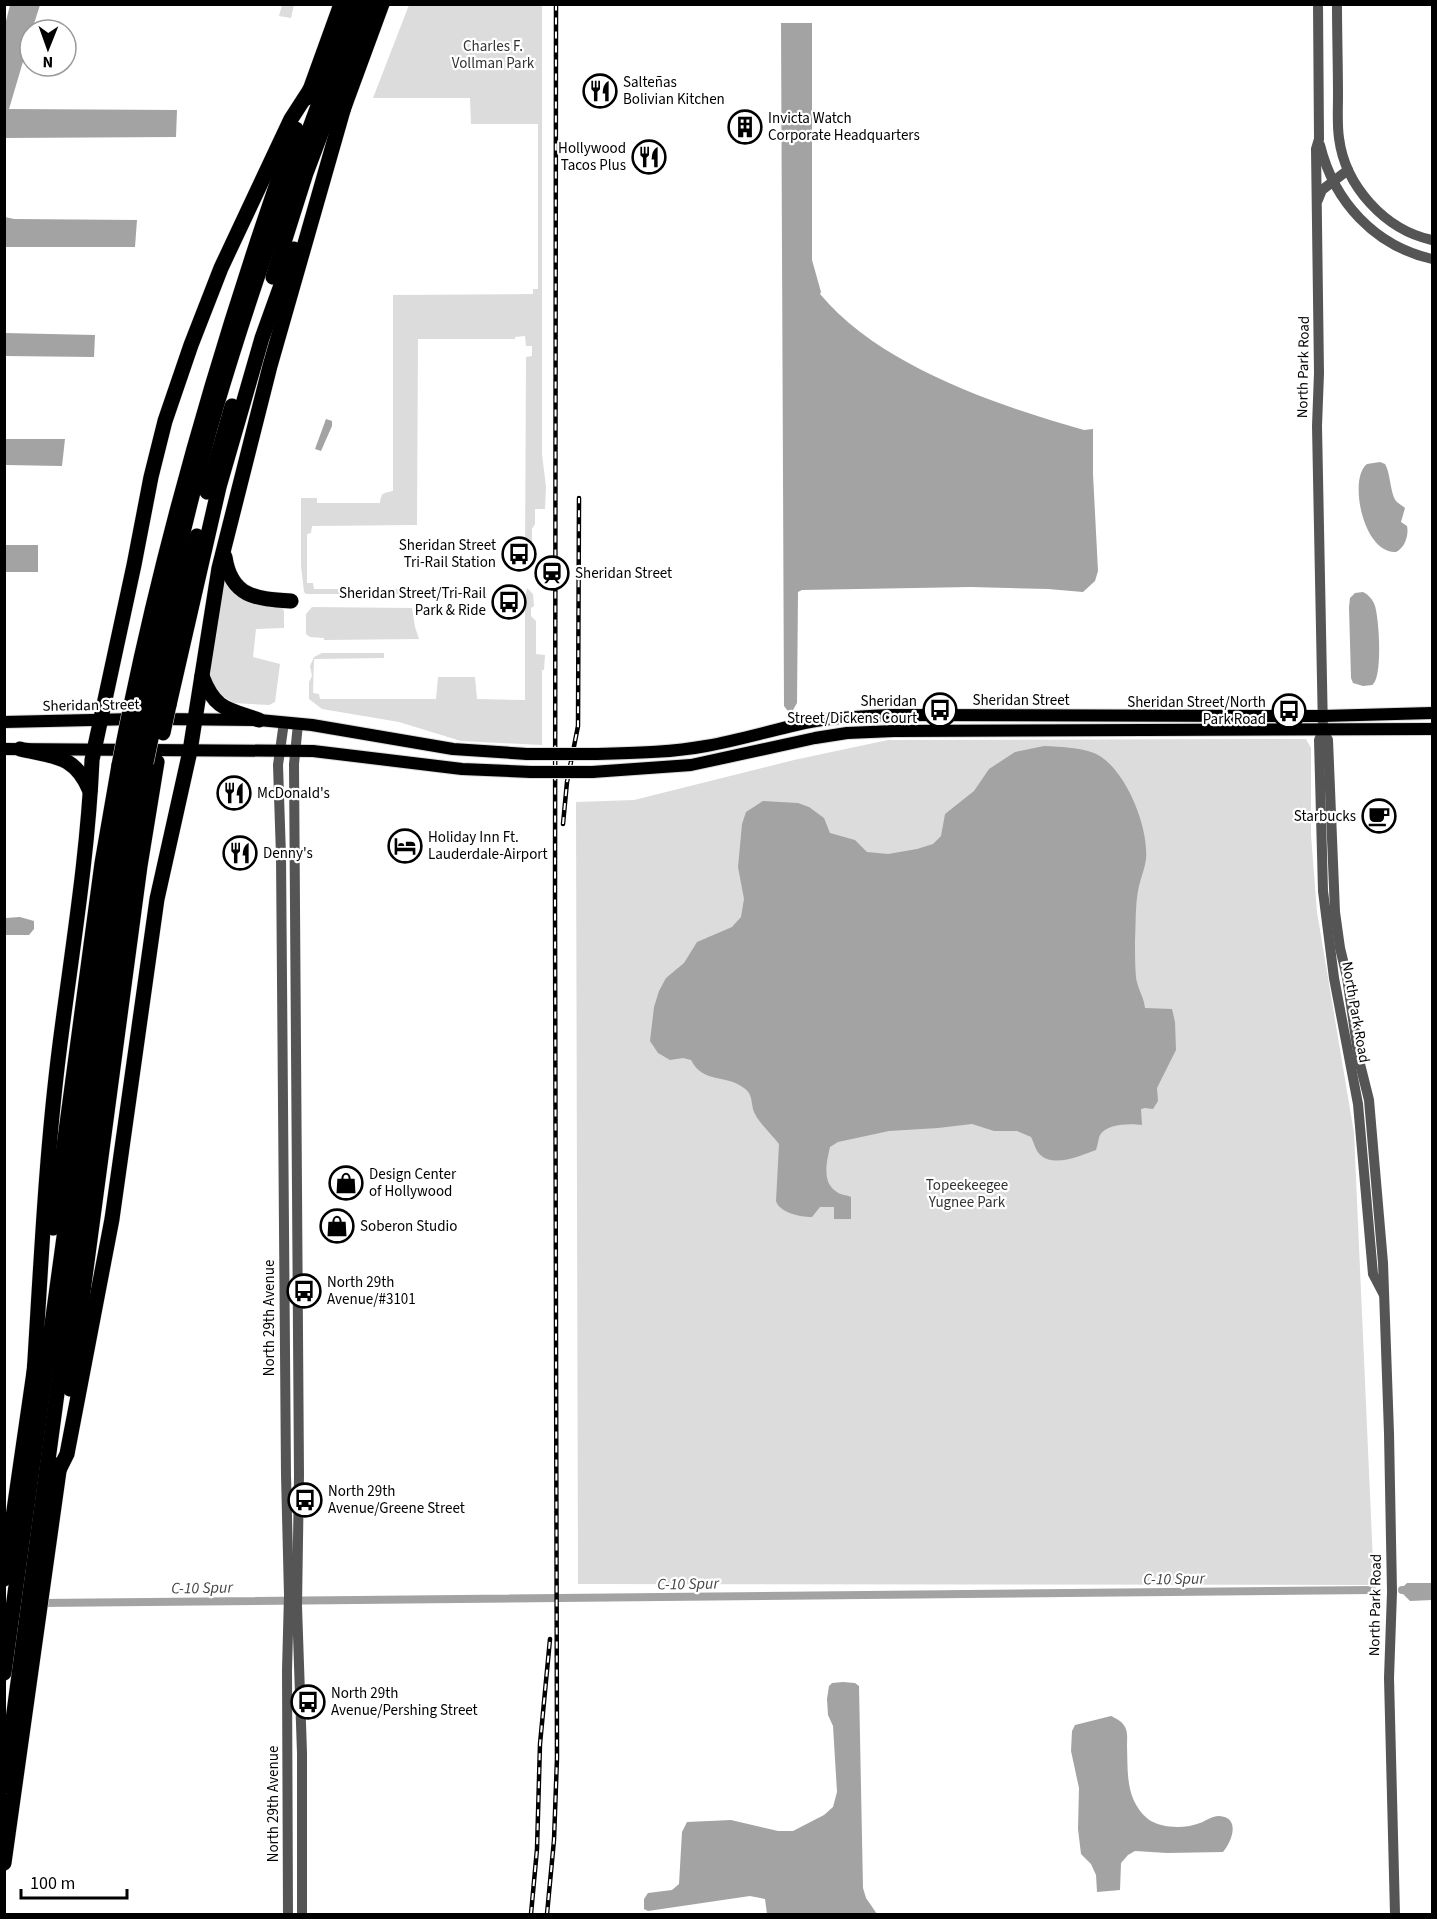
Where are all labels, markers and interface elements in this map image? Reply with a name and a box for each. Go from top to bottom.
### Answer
north arrow [18,18,78,78]
park label: Charles F. Vollman Park [452,36,535,74]
text: N [42,51,53,73]
place label: Salteñas Bolivian Kitchen [623,72,725,110]
restaurant icon: Salteñas Bolivian Kitchen [582,73,618,109]
place label: Invicta Watch Corporate Headquarters [768,108,920,146]
building icon: Invicta Watch Corporate Headquarters [727,109,763,145]
place label: Hollywood Tacos Plus [558,138,626,176]
restaurant icon: Hollywood Tacos Plus [631,139,667,175]
street label: North Park Road [1292,316,1315,418]
place label: Sheridan Street Tri-Rail Station [399,535,496,573]
bus stop icon: Sheridan Street Tri-Rail Station [501,536,537,572]
station icon: Sheridan Street [534,555,570,591]
place label: Sheridan Street [575,563,672,584]
place label: Sheridan Street/Tri-Rail Park & Ride [339,583,486,621]
bus stop icon: Sheridan Street/Tri-Rail Park & Ride [491,584,527,620]
street label: Sheridan Street [972,690,1070,711]
place label: Sheridan Street/Dickens Court [787,691,917,729]
bus stop icon: Sheridan Street/Dickens Court [922,692,958,728]
place label: Sheridan Street/North Park Road [1127,692,1266,730]
bus stop icon: Sheridan Street/North Park Road [1271,693,1307,729]
street label: Sheridan Street [42,694,140,717]
restaurant icon: McDonald's [216,775,252,811]
place label: McDonald's [257,783,330,804]
cafe icon: Starbucks [1361,798,1397,834]
place label: Starbucks [1294,806,1356,827]
place label: Holiday Inn Ft. Lauderdale-Airport [428,827,548,865]
hotel icon: Holiday Inn Ft. Lauderdale-Airport [387,828,423,864]
restaurant icon: Denny's [222,835,258,871]
place label: Denny's [263,843,313,864]
street label: North Park Road [1336,960,1375,1064]
place label: Design Center of Hollywood [369,1164,457,1202]
shop icon: Design Center of Hollywood [328,1165,364,1201]
park label: Topeekeegee Yugnee Park [926,1175,1008,1213]
shop icon: Soberon Studio [319,1208,355,1244]
place label: Soberon Studio [360,1216,457,1237]
street label: North 29th Avenue [259,1260,280,1376]
place label: North 29th Avenue/#3101 [327,1272,416,1310]
bus stop icon: North 29th Avenue/#3101 [286,1273,322,1309]
place label: North 29th Avenue/Greene Street [328,1481,465,1519]
bus stop icon: North 29th Avenue/Greene Street [287,1482,323,1518]
street label: North Park Road [1364,1554,1387,1656]
water label: C-10 Spur [1143,1567,1207,1591]
water label: C-10 Spur [657,1572,721,1596]
water label: C-10 Spur [171,1576,235,1600]
place label: North 29th Avenue/Pershing Street [331,1683,478,1721]
bus stop icon: North 29th Avenue/Pershing Street [290,1684,326,1720]
street label: North 29th Avenue [263,1746,284,1862]
scale bar [21,1862,128,1900]
text: 100 m [30,1871,75,1896]

